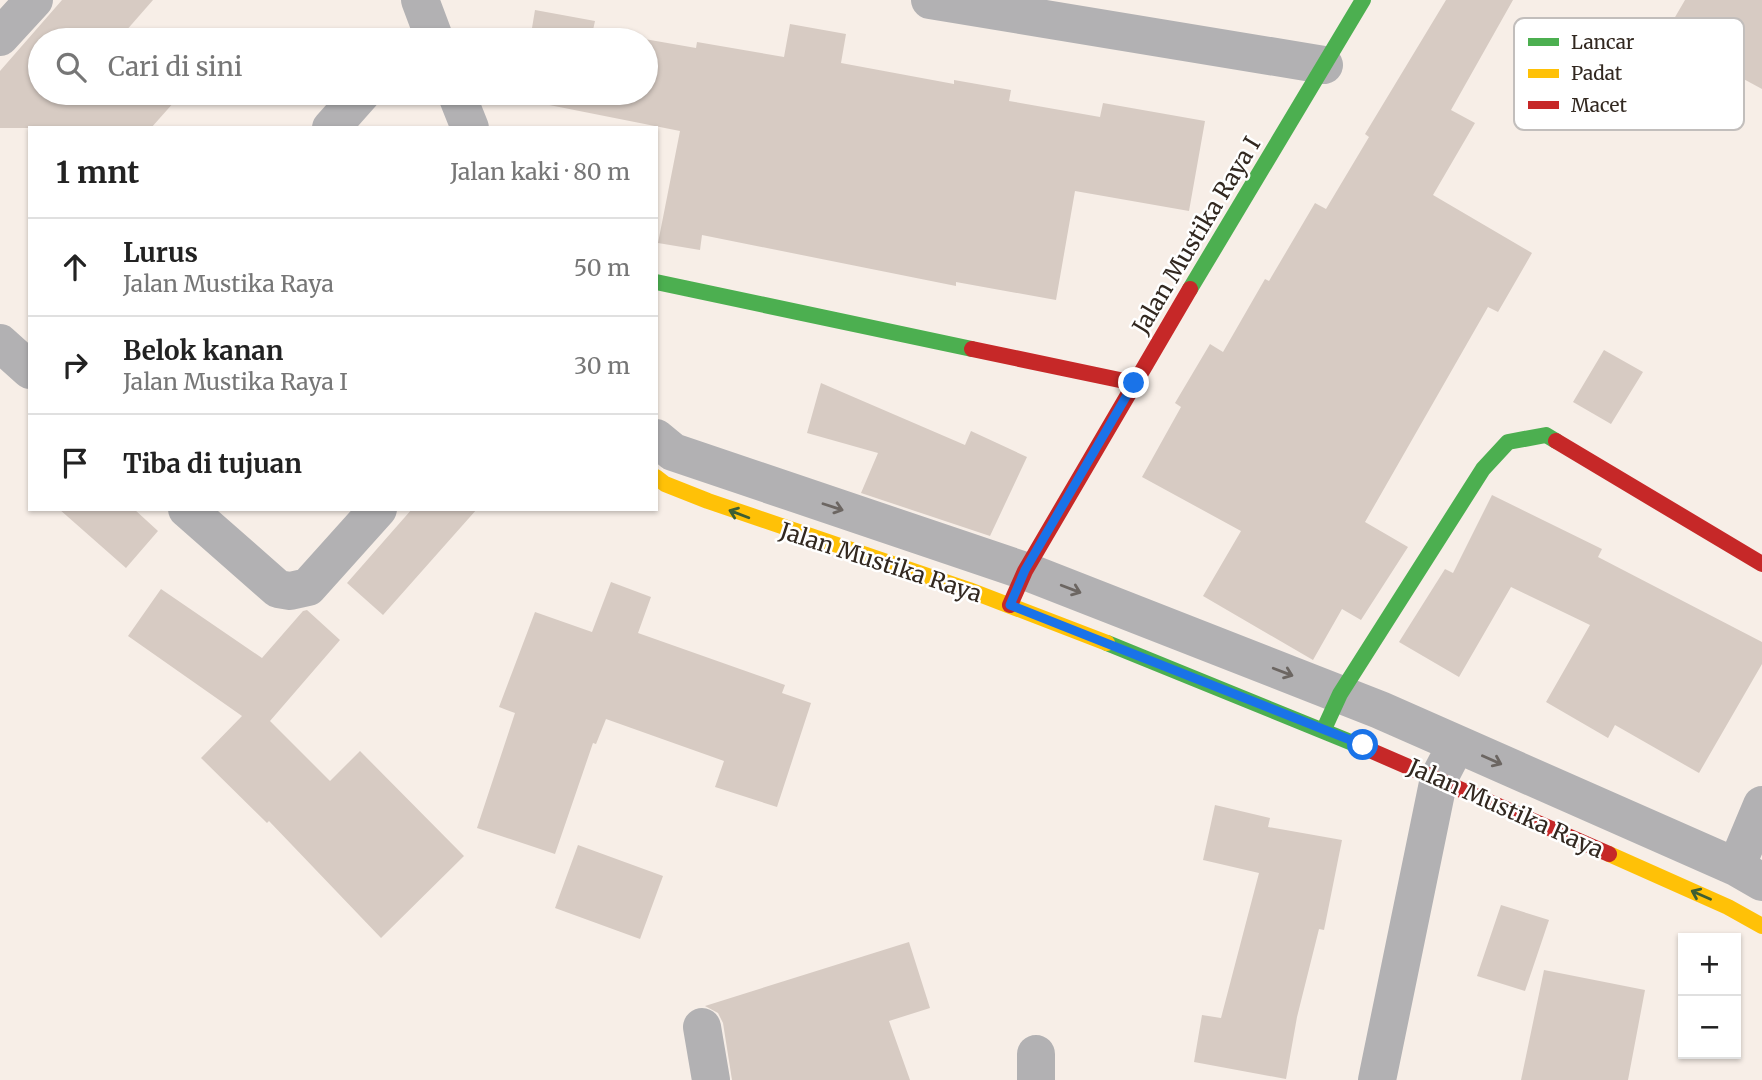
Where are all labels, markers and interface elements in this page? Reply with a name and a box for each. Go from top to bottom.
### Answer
legend [1514,18,1744,130]
search box [28,28,658,105]
text: Lancar [1571,30,1635,54]
icon: search [52,48,90,86]
text: Cari di sini [108,50,242,83]
text: Padat [1571,61,1623,85]
text: Macet [1571,93,1627,117]
street label: Jalan Mustika Raya I [1125,131,1266,340]
text: 1 mnt [56,153,139,191]
text: Jalan kaki · 80 m [450,157,630,186]
text: Lurus [123,236,198,269]
icon: ahead [56,248,94,286]
text: 50 m [574,253,630,282]
text: Jalan Mustika Raya [123,269,334,298]
text: Belok kanan [123,334,283,367]
icon: right [56,346,94,384]
text: 30 m [574,351,630,380]
text: Jalan Mustika Raya I [123,367,348,396]
route end [1118,367,1149,398]
icon: arrive [56,444,94,482]
text: Tiba di tujuan [123,447,302,480]
one-way arrow [822,501,844,514]
one-way arrow [728,507,750,520]
street label: Jalan Mustika Raya [775,515,986,608]
one-way arrow [1060,583,1082,596]
one-way arrow [1272,666,1293,679]
route start [1347,729,1378,760]
street label: Jalan Mustika Raya [1403,751,1608,864]
one-way arrow [1481,754,1503,767]
one-way arrow [1691,888,1713,901]
map controls [1678,933,1741,1059]
button: + [1678,933,1741,996]
button: − [1678,996,1741,1059]

